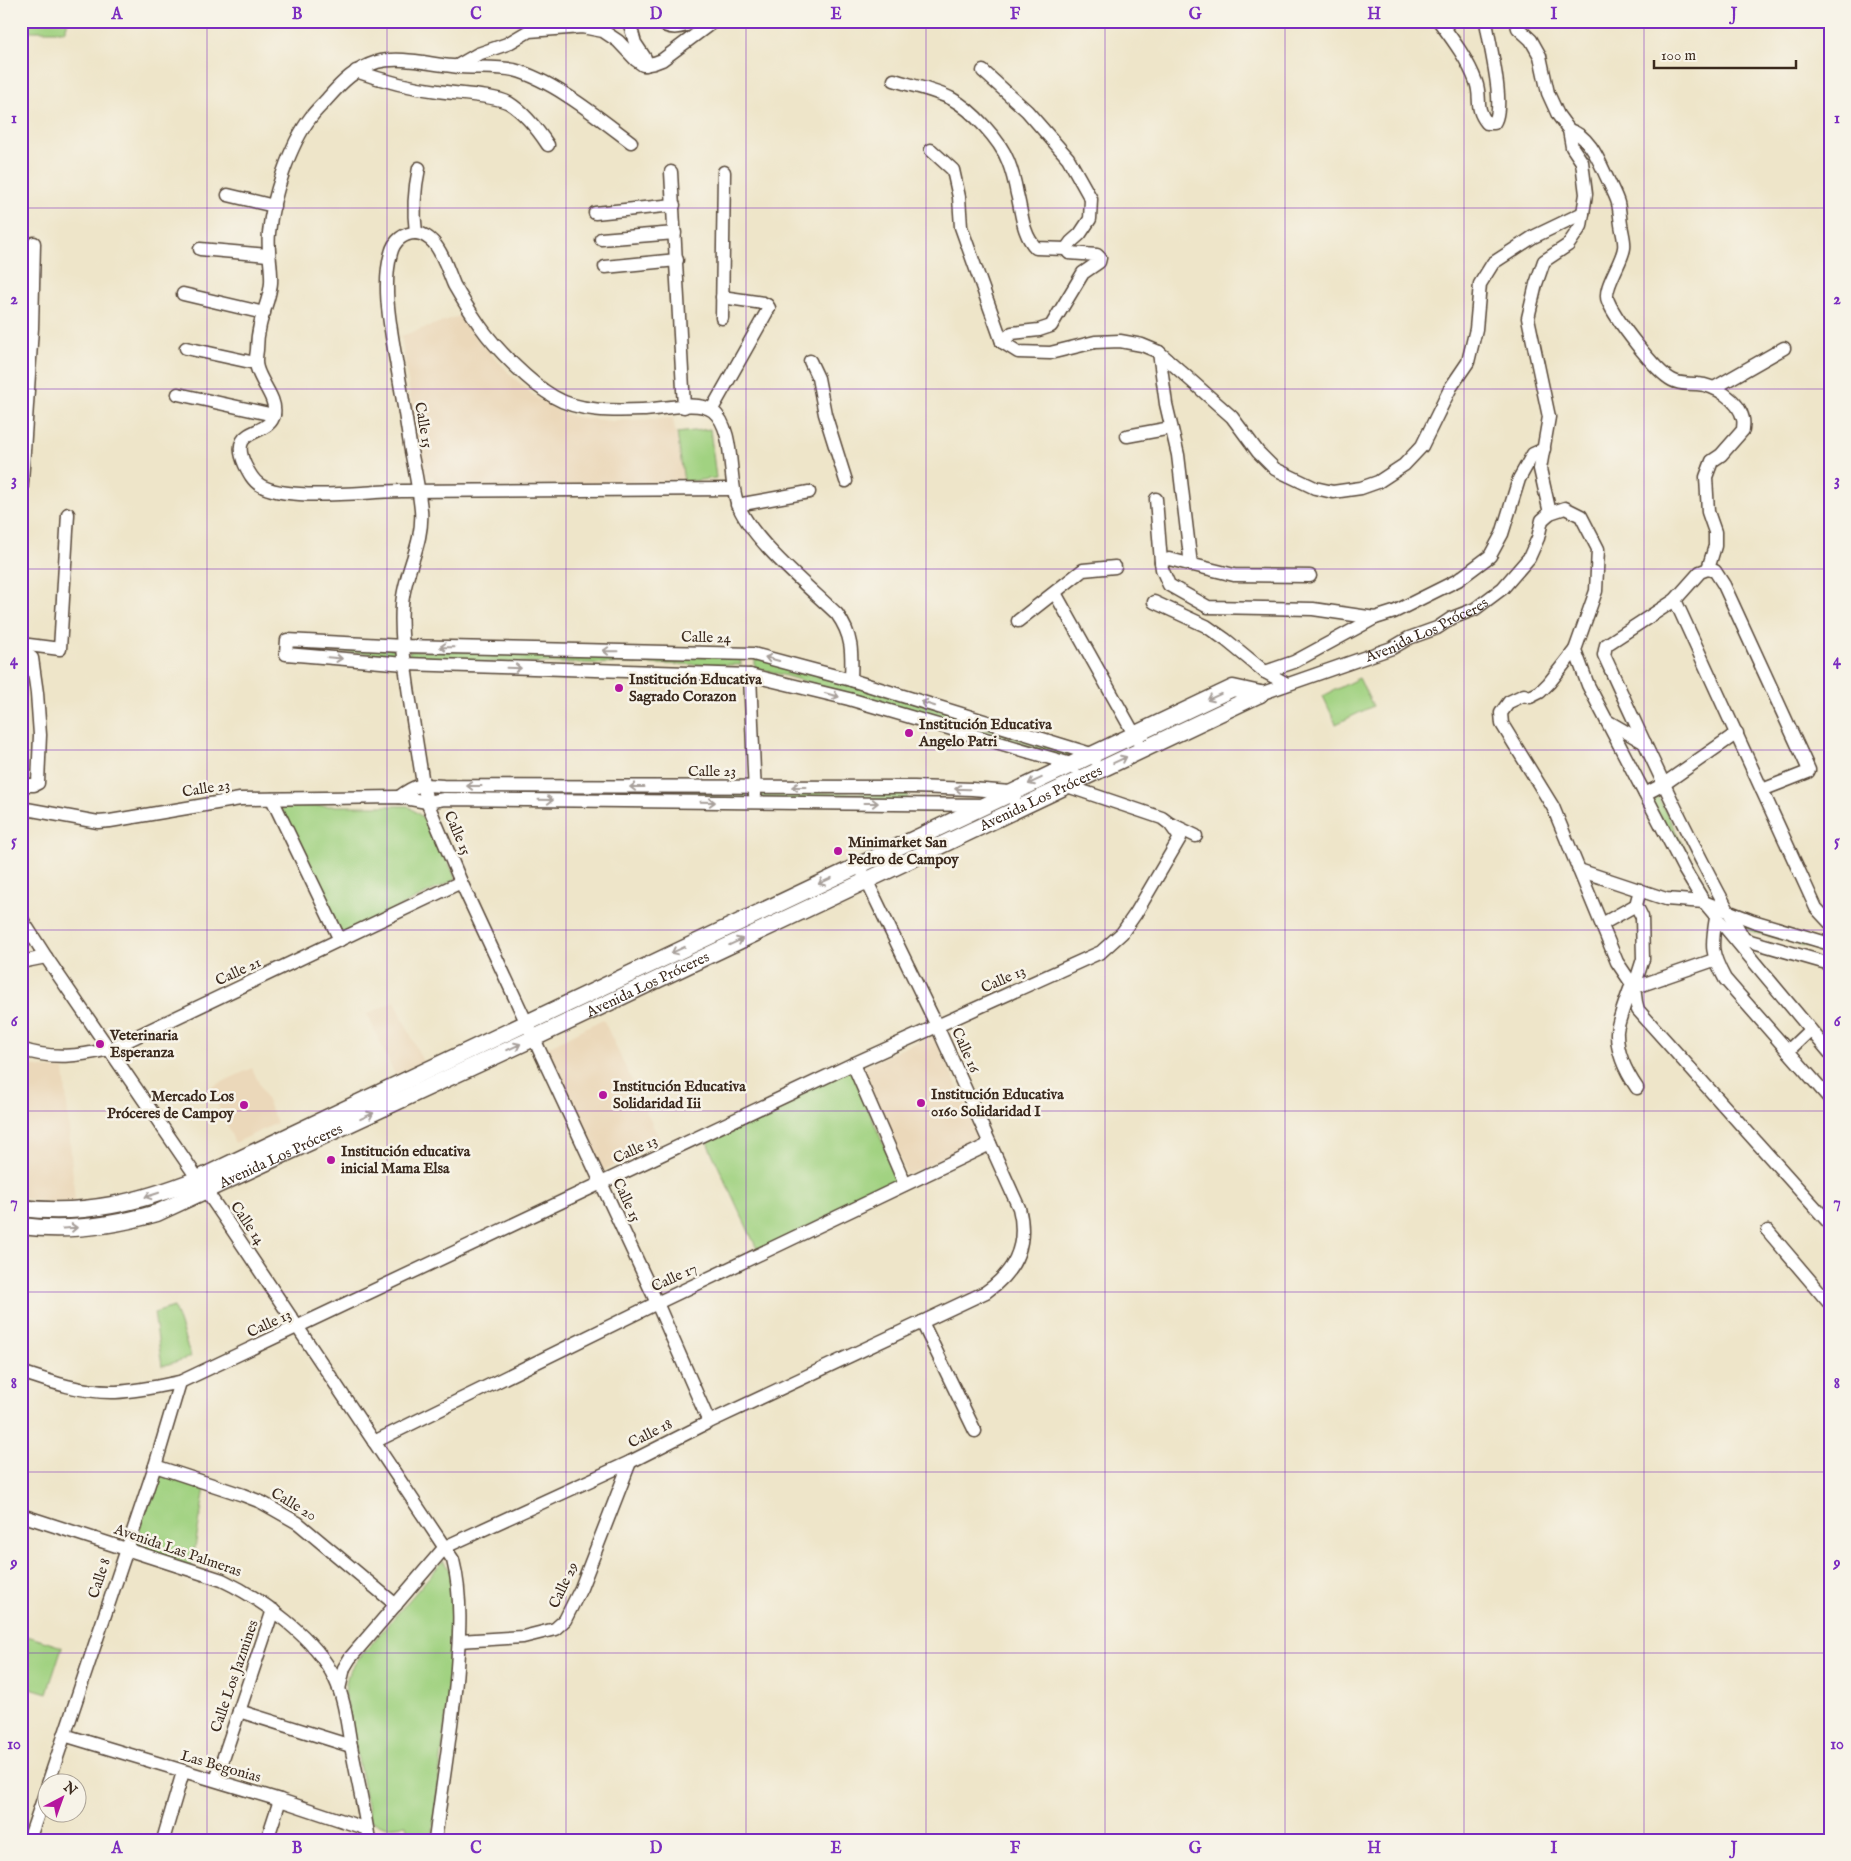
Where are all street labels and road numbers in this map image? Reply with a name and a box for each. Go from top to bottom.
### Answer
street label: Calle 15 [410,401,437,450]
street label: Avenida Los Próceres [1362,593,1492,667]
street label: Calle 24 [681,628,732,647]
street label: Avenida Los Próceres [976,761,1106,836]
street label: Calle 23 [688,762,736,781]
street label: Calle 23 [181,775,231,802]
street label: Calle 15 [440,808,476,859]
street label: Avenida Los Próceres [582,947,712,1022]
street label: Calle 21 [212,953,264,990]
street label: Calle 13 [978,961,1028,998]
street label: Calle 16 [947,1025,984,1076]
street label: Avenida Los Próceres [215,1119,346,1193]
street label: Calle 13 [610,1131,660,1168]
street label: Calle 15 [608,1175,645,1226]
street label: Calle 14 [226,1198,269,1249]
street label: Calle 17 [648,1259,700,1296]
street label: Calle 13 [244,1305,294,1342]
street label: Calle 18 [625,1414,676,1453]
street label: Calle 20 [267,1483,320,1525]
street label: Avenida Las Palmeras [111,1519,244,1581]
street label: Calle 8 [84,1555,115,1601]
street label: Calle 29 [544,1559,582,1611]
street label: Calle Los Jazmines [206,1617,263,1735]
street label: Las Begonias [179,1746,263,1787]

